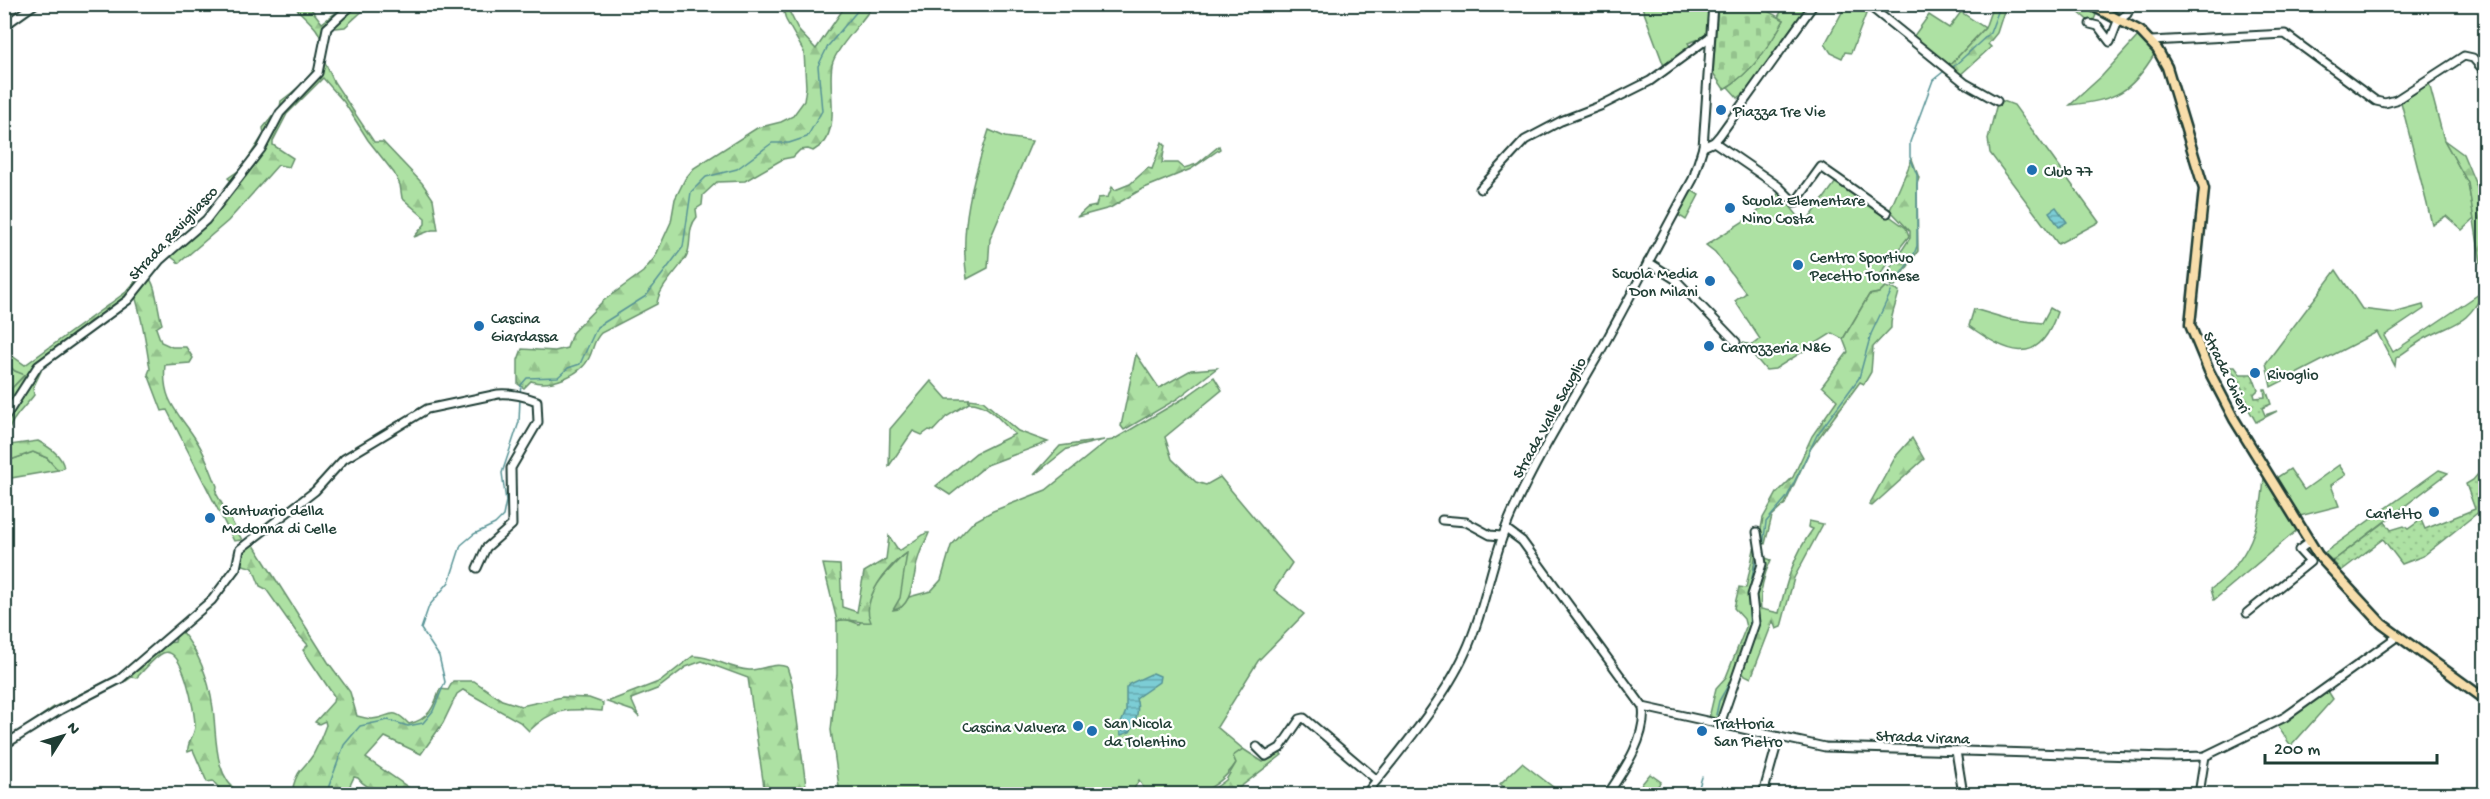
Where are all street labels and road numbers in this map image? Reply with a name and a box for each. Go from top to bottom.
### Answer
street label: Strada Revigliasco [126,183,223,286]
street label: Strada Chieri [2197,330,2253,418]
street label: Strada Valle Sauglio [1510,355,1592,483]
street label: Strada Virana [1876,728,1971,751]

